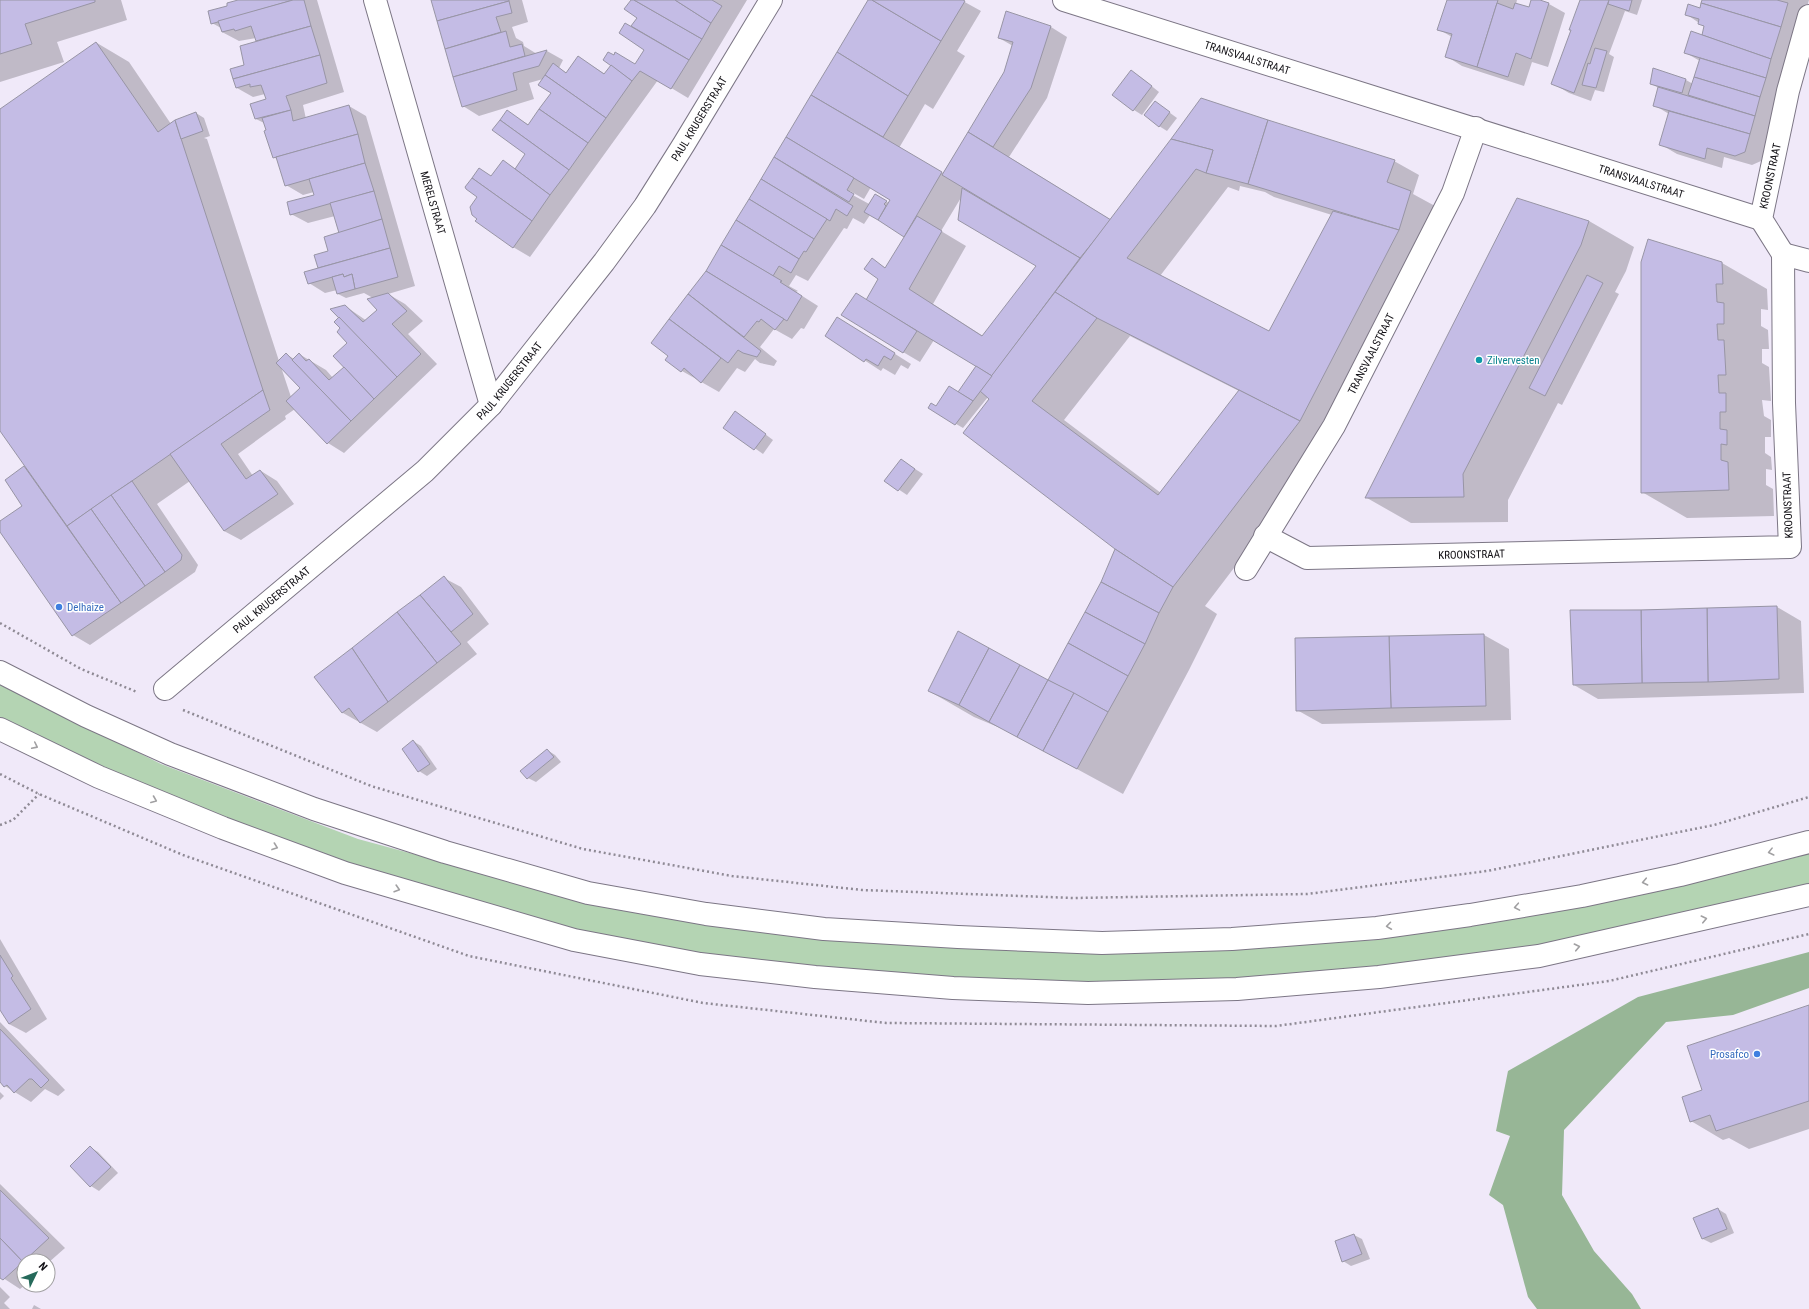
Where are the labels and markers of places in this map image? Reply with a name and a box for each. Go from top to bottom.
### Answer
place label: Zilvervesten [1487,354,1540,367]
marker: Zilvervesten [1474,355,1484,365]
place label: Delhaize [67,601,104,614]
marker: Delhaize [54,602,64,612]
place label: Prosafco [1710,1048,1749,1061]
marker: Prosafco [1752,1049,1762,1059]

